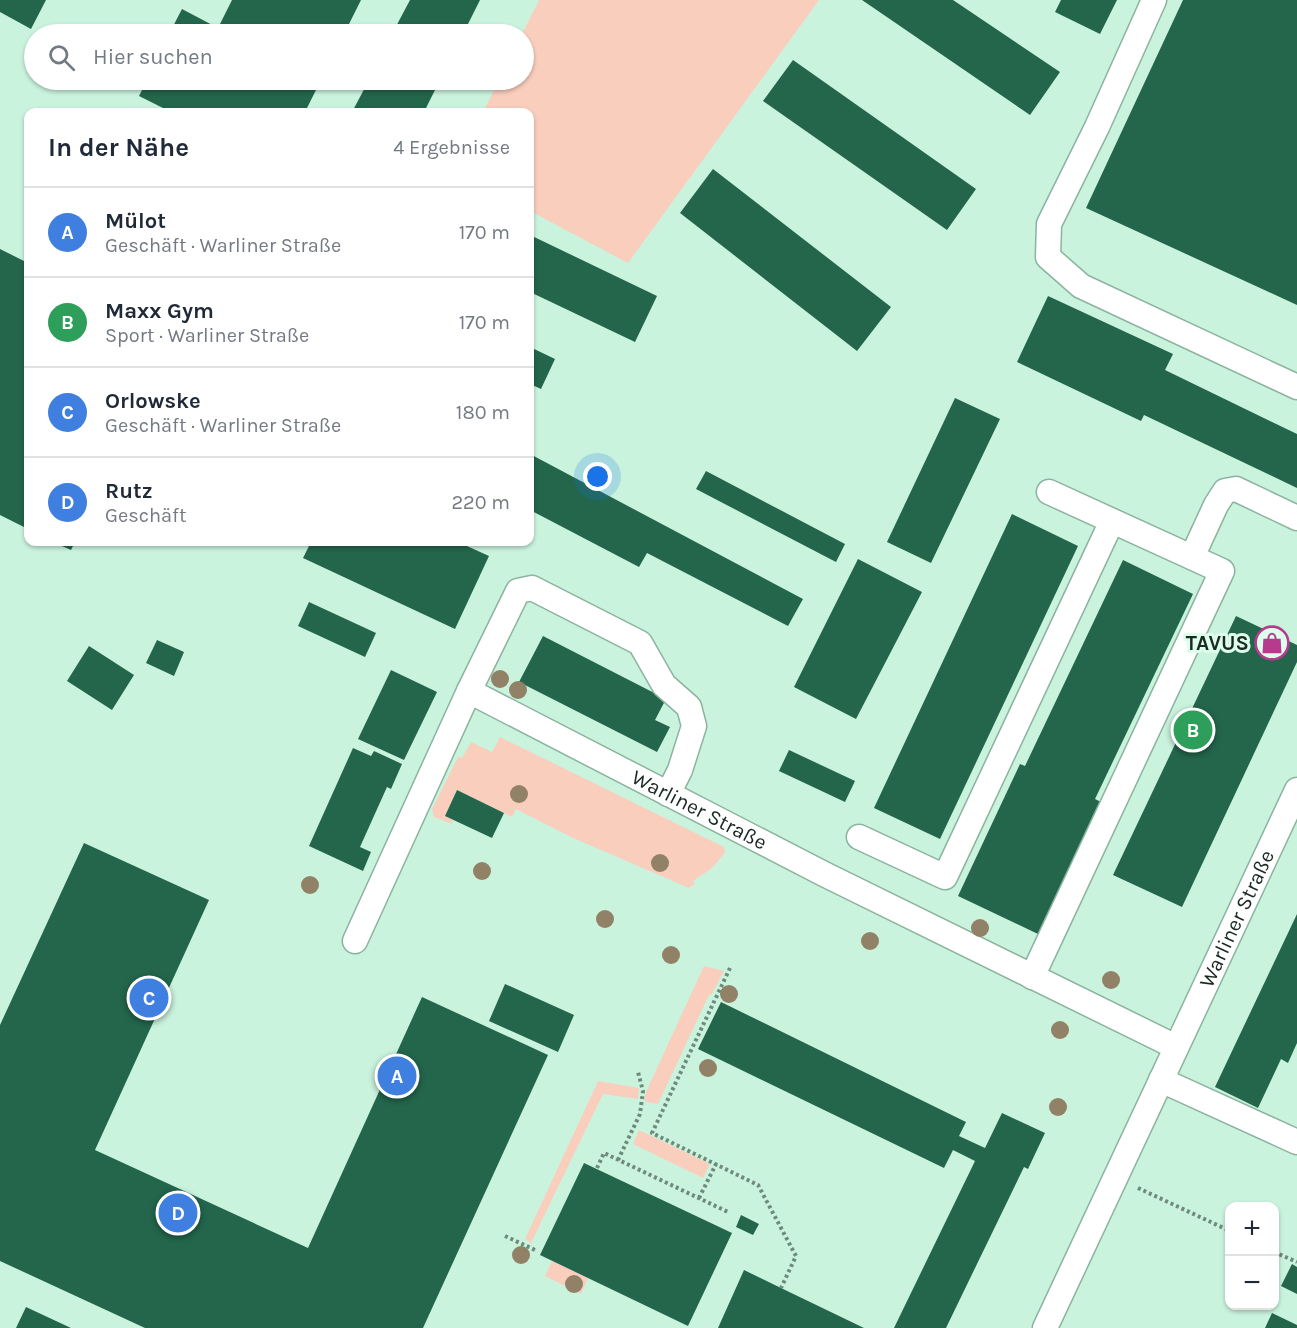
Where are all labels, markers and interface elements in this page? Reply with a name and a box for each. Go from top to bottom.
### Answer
search box [24,24,534,90]
icon: search [45,41,78,74]
text: Hier suchen [93,44,213,70]
text: In der Nähe [48,132,189,163]
text: 4 Ergebnisse [393,136,510,159]
text: Mülot [105,208,166,234]
text: A [61,221,74,244]
text: 170 m [459,221,510,244]
text: Geschäft · Warliner Straße [105,234,341,257]
text: Maxx Gym [105,298,214,324]
text: B [61,311,74,334]
text: 170 m [459,311,510,334]
text: Sport · Warliner Straße [105,324,309,347]
text: Orlowske [105,388,201,414]
text: C [61,401,74,424]
text: 180 m [456,401,510,424]
text: Geschäft · Warliner Straße [105,414,341,437]
your location [583,462,612,491]
text: Rutz [105,478,153,504]
text: D [61,491,74,514]
text: 220 m [451,491,510,514]
text: Geschäft [105,504,186,527]
shop icon: TAVUS [1254,625,1290,661]
place label: TAVUS [1186,631,1249,655]
pin: B [1174,708,1212,752]
street label: Warliner Straße [628,765,771,855]
street label: Warliner Straße [1194,846,1279,991]
pin: C [130,976,168,1020]
pin: A [378,1054,416,1098]
pin: D [158,1190,198,1236]
map controls [1225,1202,1279,1310]
button: + [1225,1202,1279,1256]
button: − [1225,1256,1279,1310]

